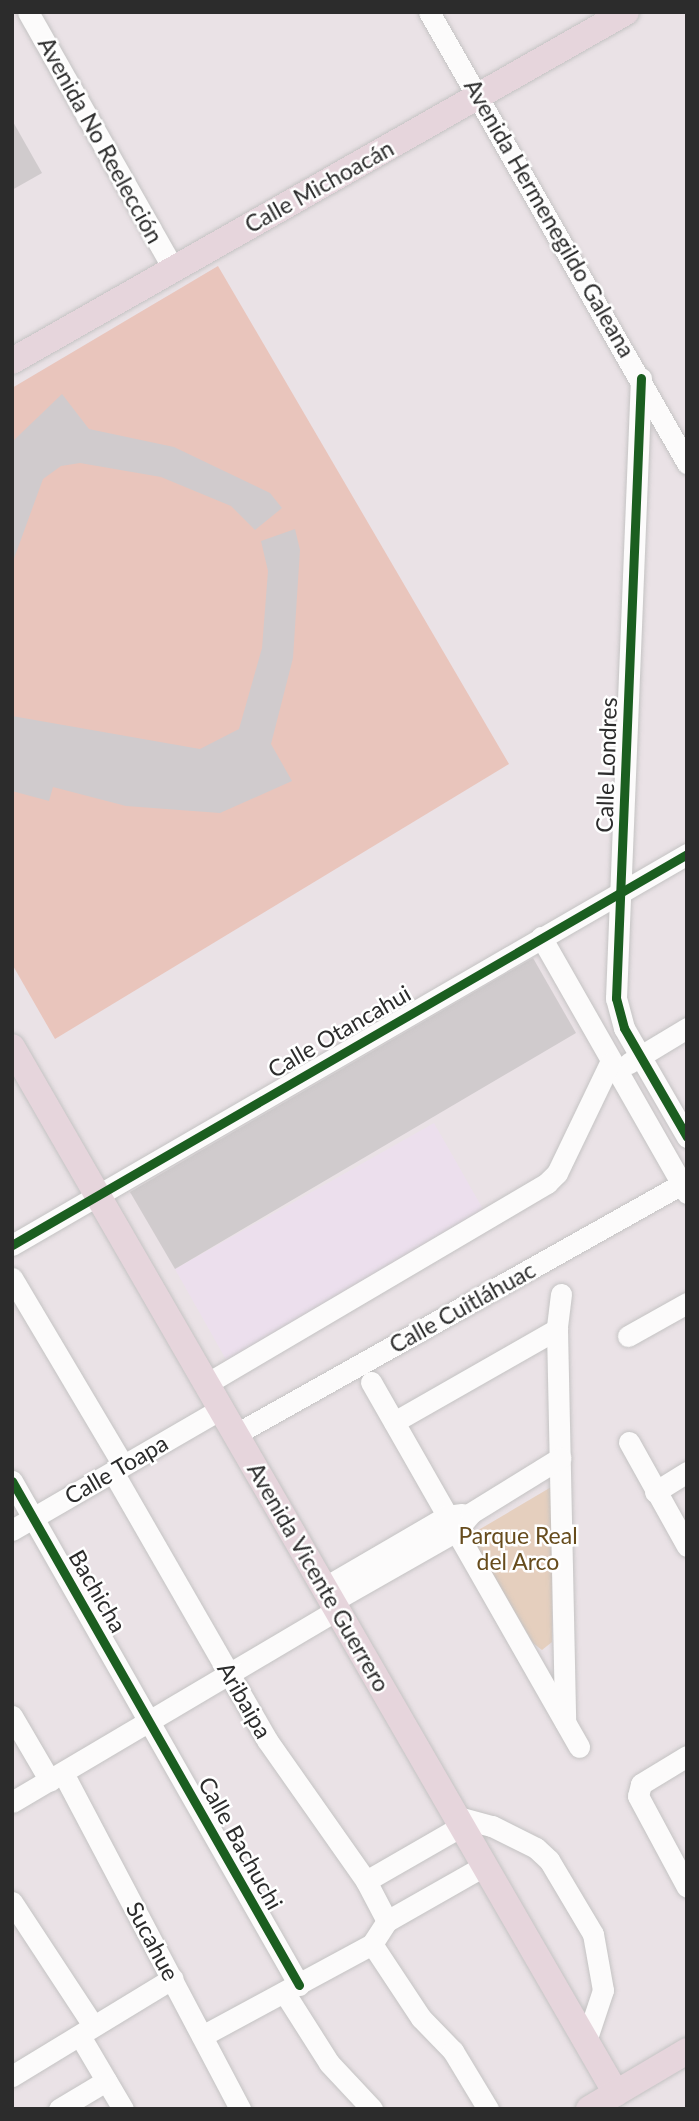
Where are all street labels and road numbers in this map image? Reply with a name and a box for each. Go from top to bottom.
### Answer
street label: Avenida No Reelección [33,32,169,248]
street label: Avenida Hermenegildo Galeana [459,74,641,362]
street label: Calle Michoacán [240,134,398,238]
street label: Calle Londres [590,697,622,833]
street label: Calle Otancahui [263,979,415,1083]
street label: Calle Cuitláhuac [384,1256,540,1358]
street label: Calle Toapa [59,1428,173,1510]
street label: Avenida Vicente Guerrero [242,1457,396,1697]
street label: Bachicha [63,1545,133,1637]
street label: Aribaipa [212,1657,278,1743]
street label: Calle Bachuchi [193,1772,289,1914]
street label: Sucahue [121,1897,185,1985]

